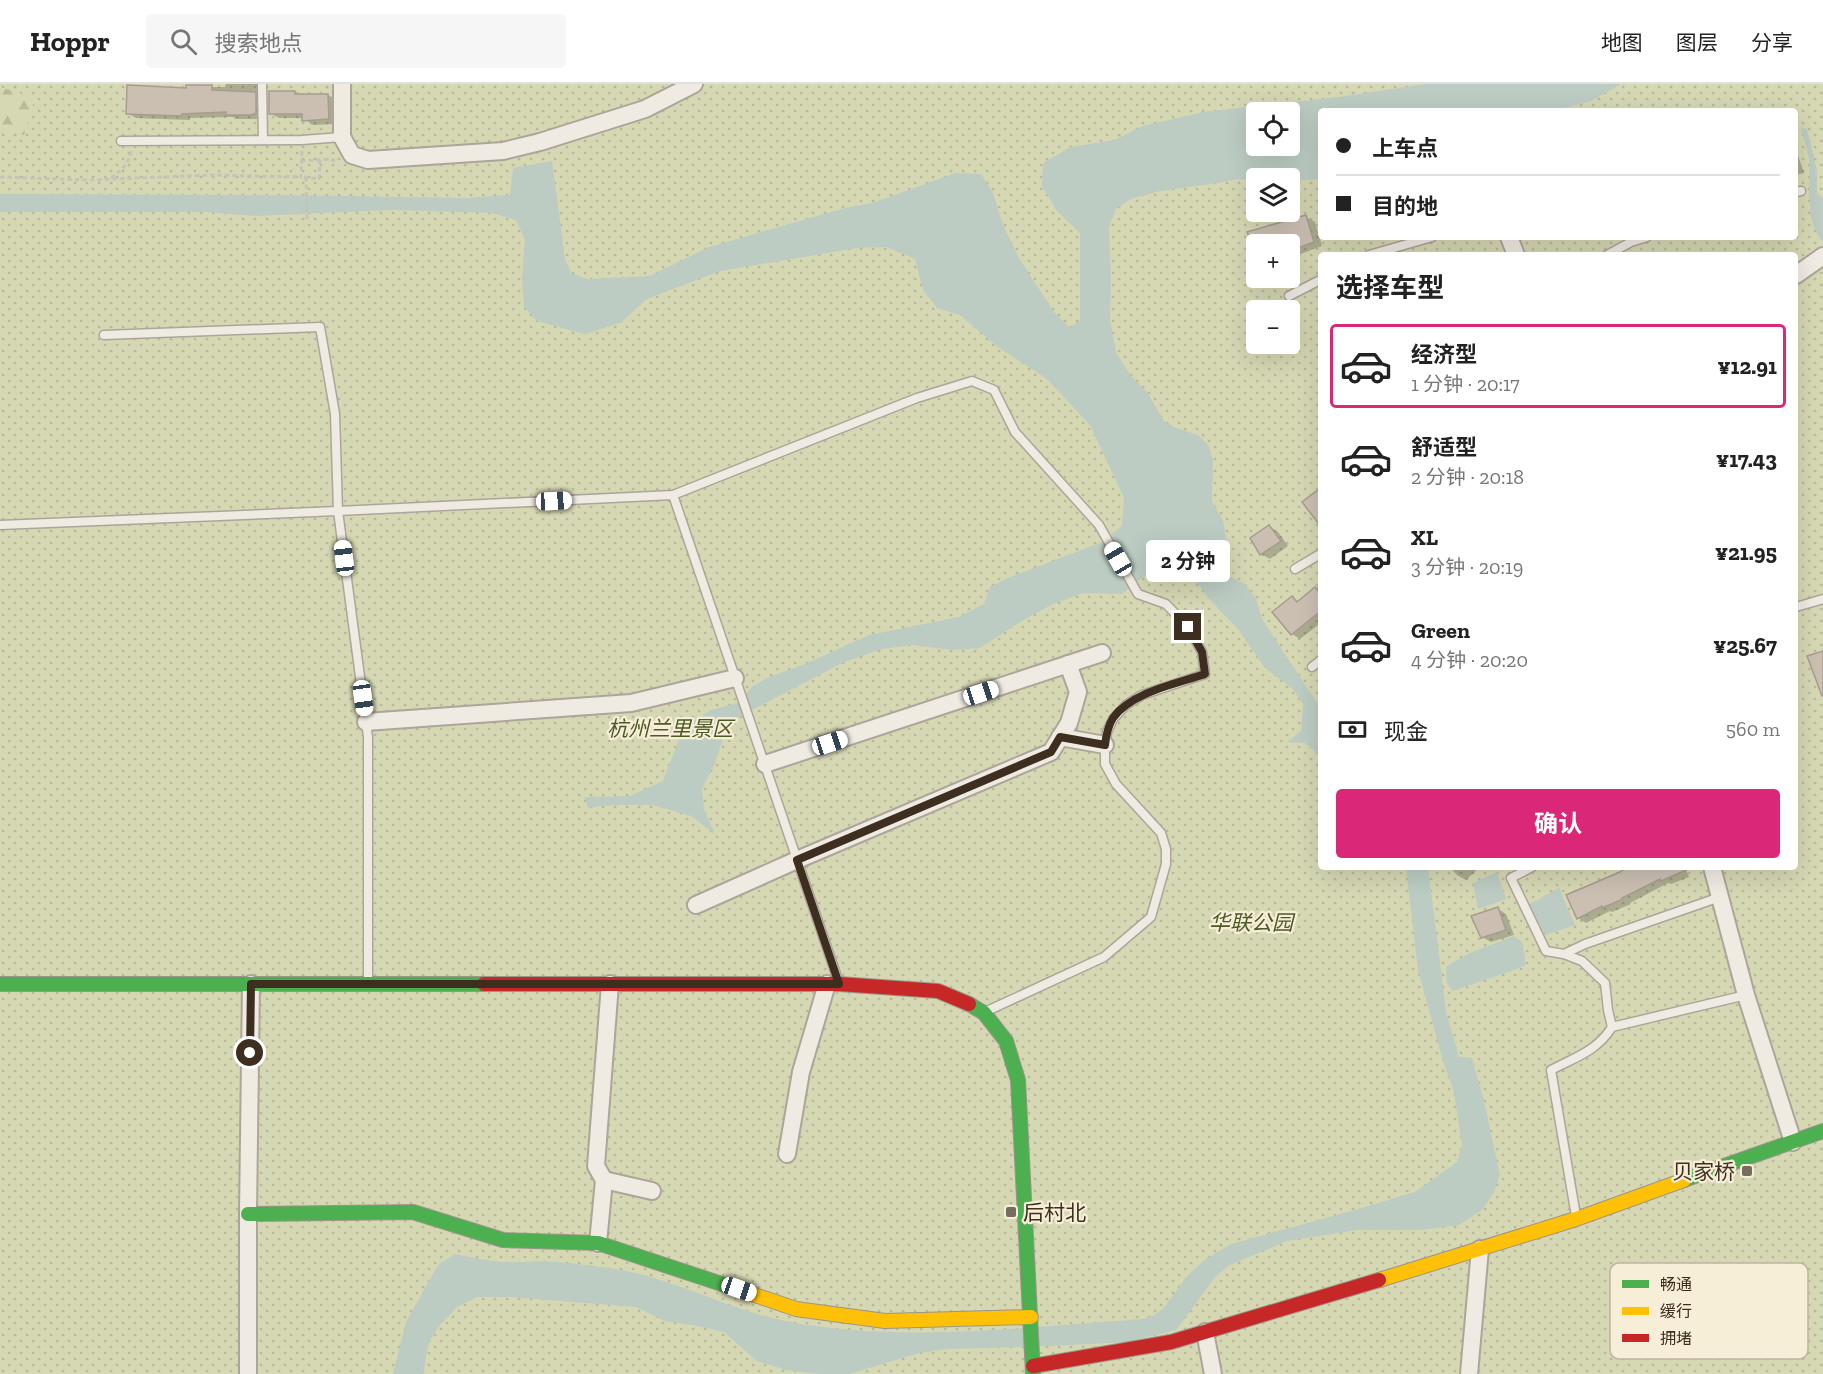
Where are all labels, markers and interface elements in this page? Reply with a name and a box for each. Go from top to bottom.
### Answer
search box [146,14,566,68]
text: Hoppr [30,25,110,58]
icon: search [167,25,200,58]
text: 搜索地点 [215,30,303,57]
text: 地图 [1601,30,1643,55]
text: 图层 [1676,30,1718,55]
text: 分享 [1751,30,1793,55]
map controls [1246,102,1300,354]
button: locate [1246,102,1300,156]
text: 上车点 [1372,135,1438,162]
button: layers [1246,168,1300,222]
text: 目的地 [1372,193,1438,220]
button: + [1246,234,1300,288]
text: 选择车型 [1336,272,1444,304]
button: − [1246,300,1300,354]
icon: car [1339,339,1393,393]
text: 经济型 [1411,341,1477,368]
text: ¥12.91 [1718,353,1777,380]
text: 1 分钟 · 20:17 [1411,372,1520,396]
icon: car [1339,432,1393,486]
text: 舒适型 [1411,434,1477,461]
text: ¥17.43 [1716,446,1777,473]
text: 2 分钟 · 20:18 [1411,465,1524,489]
car [536,491,572,511]
text: XL [1411,524,1438,551]
icon: car [1339,525,1393,579]
car [333,539,355,577]
car [1101,539,1135,579]
text: ¥21.95 [1715,539,1777,566]
callout: 2 分钟 [1146,540,1230,582]
text: 2 分钟 [1161,549,1215,573]
text: 3 分钟 · 20:19 [1411,555,1523,579]
route end [1174,613,1201,640]
text: Green [1411,617,1470,644]
icon: car [1339,618,1393,672]
text: ¥25.67 [1713,632,1777,659]
text: 4 分钟 · 20:20 [1411,648,1528,672]
car [352,679,374,717]
car [961,679,1001,707]
icon: cash [1336,713,1369,746]
park label: 杭州兰里景区 [607,716,736,741]
text: 560 m [1726,717,1780,741]
text: 现金 [1384,718,1428,745]
car [810,729,850,757]
button: 确认 [1336,789,1780,858]
park label: 华联公园 [1209,910,1296,935]
route start [236,1039,263,1066]
place label: 贝家桥 [1672,1159,1735,1184]
marker: 贝家桥 [1740,1164,1754,1178]
place label: 后村北 [1023,1200,1086,1225]
marker: 后村北 [1004,1205,1018,1219]
legend [1610,1263,1808,1359]
car [719,1275,759,1303]
text: 畅通 [1660,1275,1692,1294]
text: 缓行 [1660,1302,1692,1321]
text: 拥堵 [1660,1329,1692,1348]

